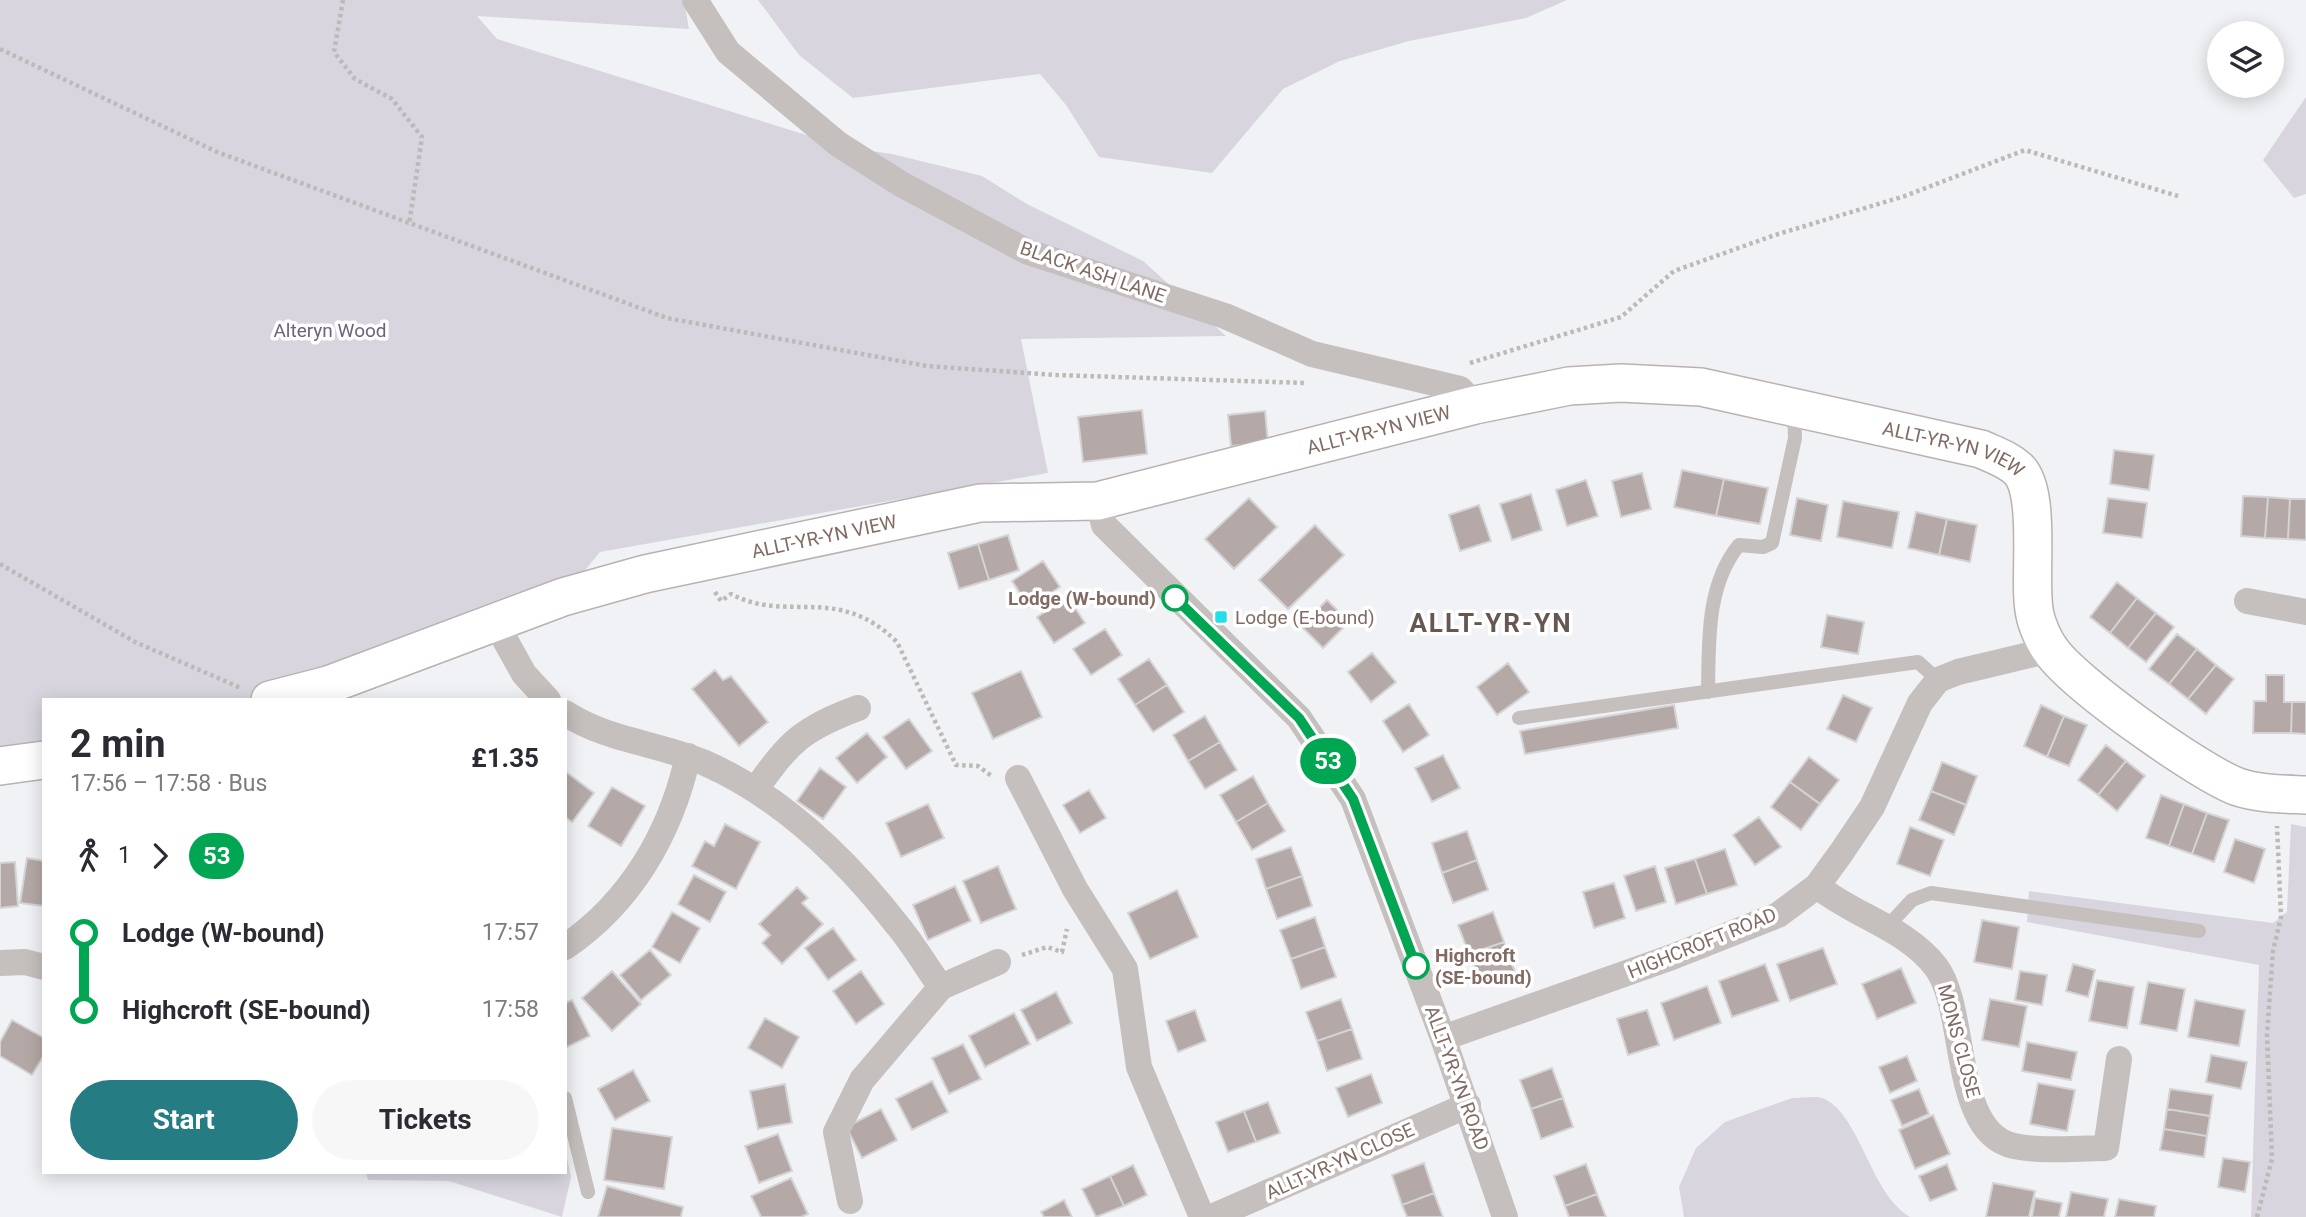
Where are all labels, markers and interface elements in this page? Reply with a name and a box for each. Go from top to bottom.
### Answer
map controls [2207,21,2284,98]
button: layers [2207,21,2284,98]
street label: BLACK ASH LANE [1017,236,1169,308]
park label: Alteryn Wood [273,319,387,342]
street label: ALLT-YR-YN VIEW [1304,400,1453,459]
street label: ALLT-YR-YN VIEW [1881,416,2029,481]
street label: ALLT-YR-YN VIEW [749,509,899,563]
marker: Lodge (W-bound) [1162,585,1188,611]
place label: Lodge (W-bound) [1008,587,1156,610]
place label: Lodge (E-bound) [1235,606,1375,629]
district label: ALLT-YR-YN [1409,608,1573,638]
marker: Lodge (E-bound) [1213,609,1229,625]
text: 2 min [70,722,166,766]
line badge: 53 [1296,738,1360,784]
text: £1.35 [471,743,539,773]
text: 53 [1314,747,1342,775]
text: 17:56 – 17:58 · Bus [70,770,267,797]
icon: walk [70,837,108,875]
icon: forward [141,837,179,875]
text: 1 [118,842,131,869]
text: 53 [203,842,230,870]
street label: HIGHCROFT ROAD [1624,903,1780,983]
text: Lodge (W-bound) [122,918,325,948]
text: 17:57 [482,919,539,946]
place label: Highcroft (SE-bound) [1435,944,1532,989]
marker: Highcroft (SE-bound) [1403,953,1429,979]
street label: MONS CLOSE [1933,982,1985,1100]
text: Highcroft (SE-bound) [122,995,371,1025]
text: 17:58 [482,996,539,1023]
street label: ALLT-YR-YN ROAD [1420,1003,1494,1153]
button: Start [70,1080,298,1160]
button: Tickets [312,1080,539,1160]
street label: ALLT-YR-YN CLOSE [1262,1118,1418,1204]

